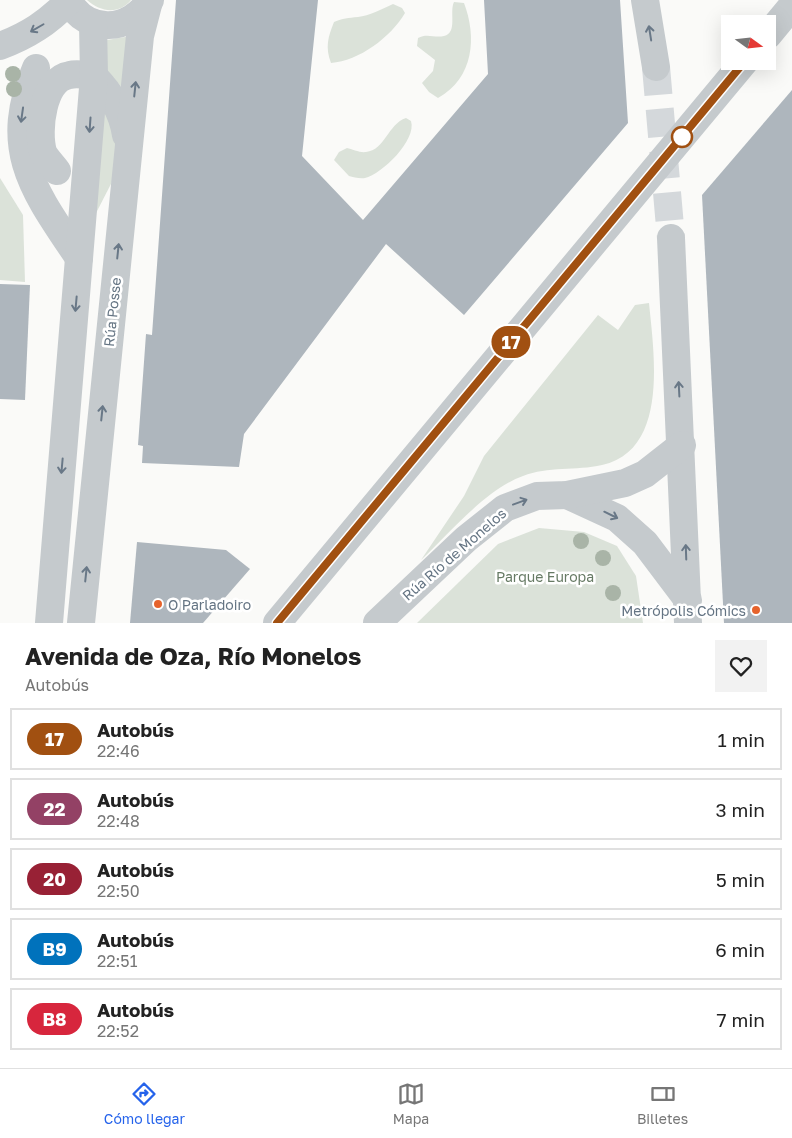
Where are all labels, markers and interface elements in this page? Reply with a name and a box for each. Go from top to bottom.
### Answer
north arrow [721,15,776,70]
map controls [721,15,776,70]
one-way arrow [31,24,45,34]
one-way arrow [645,26,655,42]
one-way arrow [130,82,140,98]
one-way arrow [17,106,27,122]
one-way arrow [85,116,95,132]
unlabelled marker [671,126,693,148]
one-way arrow [113,243,123,259]
street label: Rúa Posse [100,277,124,347]
one-way arrow [71,296,80,312]
line badge: 17 [488,326,534,358]
text: 17 [501,331,521,353]
one-way arrow [675,381,684,397]
one-way arrow [97,405,107,421]
one-way arrow [57,458,67,474]
one-way arrow [512,497,528,506]
street label: Rúa Río de Monelos [399,504,509,604]
one-way arrow [603,511,618,521]
one-way arrow [681,544,690,560]
one-way arrow [81,567,91,583]
park label: Parque Europa [496,568,594,585]
place label: O Parladoiro [168,596,251,613]
marker: O Parladoiro [152,598,164,610]
place label: Metrópolis Cómics [621,602,746,619]
marker: Metrópolis Cómics [750,604,762,616]
button: heart [715,640,767,692]
text: Avenida de Oza, Río Monelos [25,641,361,670]
text: Autobús [25,675,89,695]
text: Autobús [97,718,174,741]
text: 17 [45,728,64,750]
text: 1 min [717,728,765,751]
text: 22:46 [97,741,140,761]
text: Autobús [97,788,174,811]
text: 22 [44,798,65,820]
text: 3 min [716,798,765,821]
text: 22:48 [97,811,140,831]
text: Autobús [97,858,174,881]
text: 20 [43,868,66,890]
text: 5 min [716,868,765,891]
text: 22:50 [97,881,140,901]
text: Autobús [97,928,174,951]
text: B9 [42,938,67,960]
text: 6 min [715,938,765,961]
text: 22:51 [97,951,137,971]
text: Autobús [97,998,174,1021]
text: B8 [42,1008,67,1030]
text: 7 min [717,1008,765,1031]
text: 22:52 [97,1021,139,1041]
tab: Cómo llegar [104,1080,185,1127]
tab: Mapa [393,1080,429,1127]
tab: Billetes [637,1080,688,1127]

